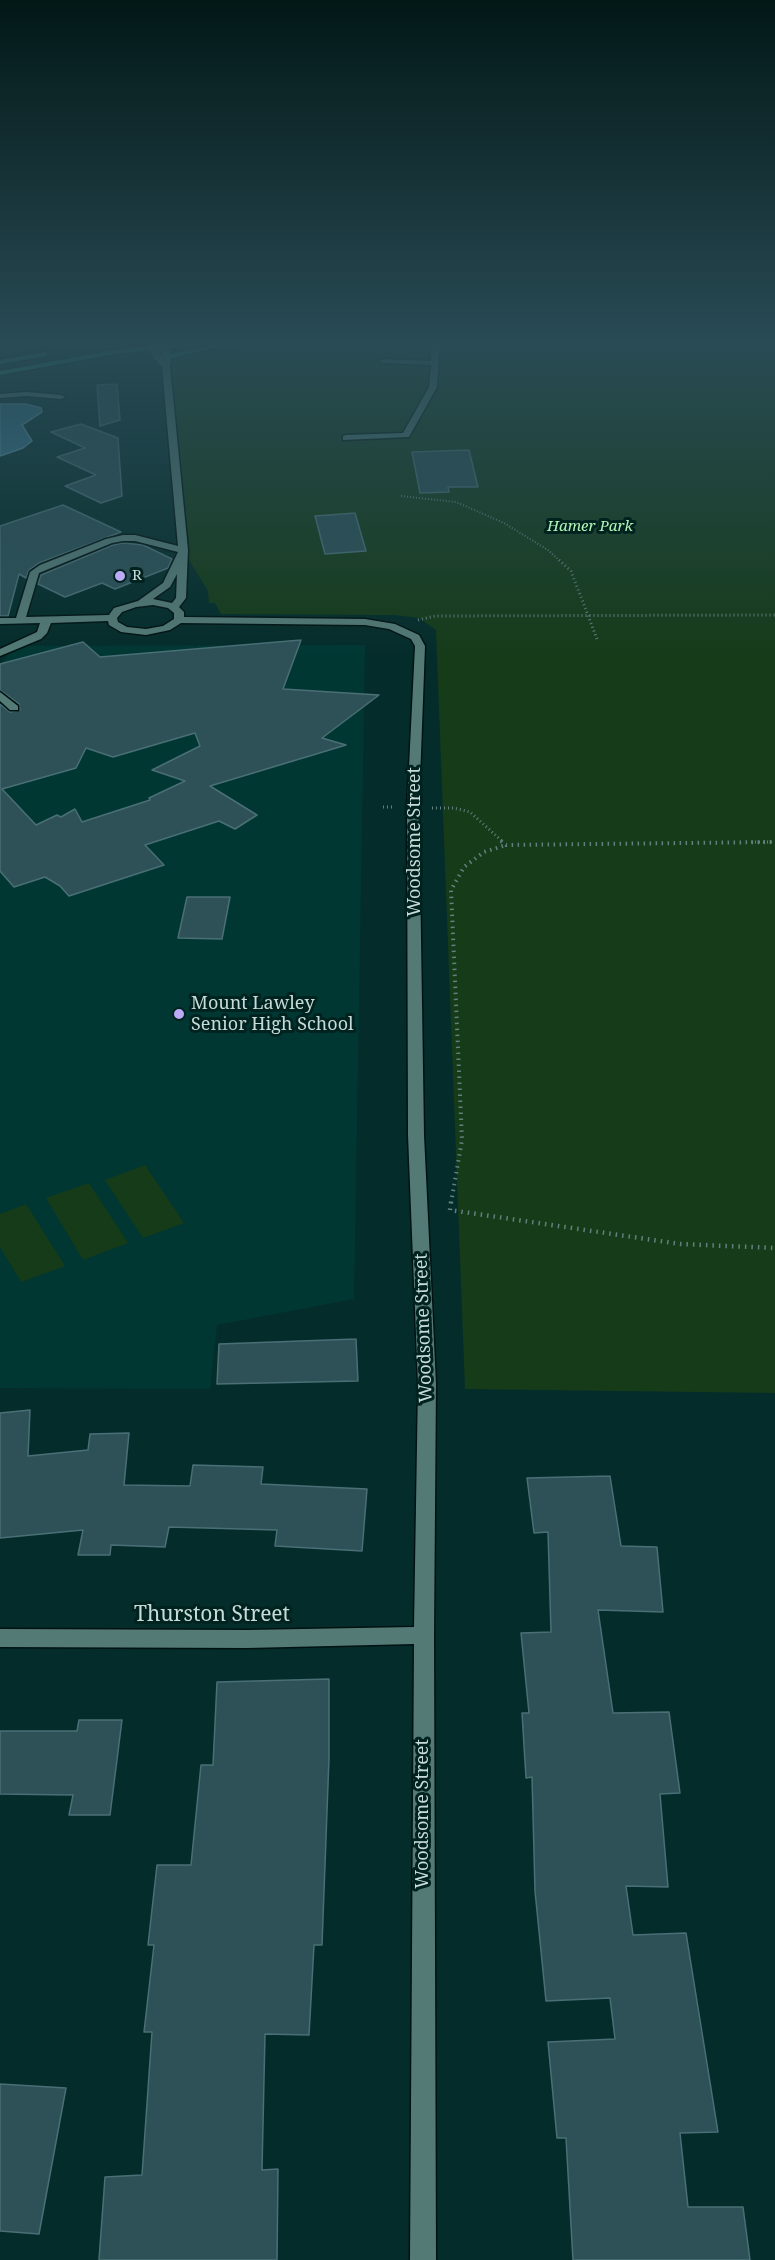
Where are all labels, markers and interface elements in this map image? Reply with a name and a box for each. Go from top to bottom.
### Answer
park label: Hamer Park [547,518,633,536]
place label: R [132,567,142,585]
marker: R [113,569,127,583]
street label: Woodsome Street [404,767,426,917]
place label: Mount Lawley Senior High School [191,993,354,1036]
marker: Mount Lawley Senior High School [172,1007,186,1021]
street label: Woodsome Street [411,1253,437,1403]
street label: Thurston Street [134,1602,290,1628]
street label: Woodsome Street [412,1739,434,1889]

